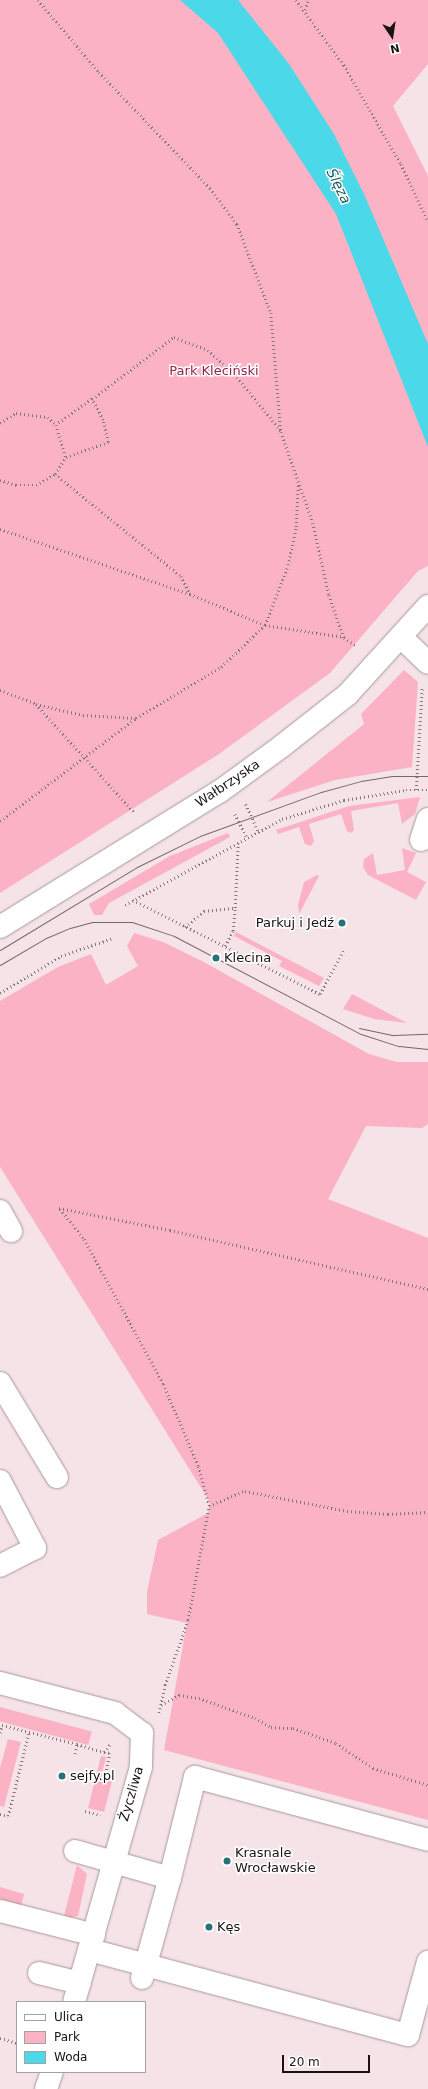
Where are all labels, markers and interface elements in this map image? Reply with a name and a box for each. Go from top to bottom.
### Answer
north arrow [372,16,412,56]
text: N [389,41,401,56]
water label: Ślęza [323,166,355,206]
park label: Park Kleciński [169,363,259,379]
street label: Wałbrzyska [193,757,263,811]
place label: Parkuj i Jedź [256,915,334,931]
marker: Parkuj i Jedź [337,918,347,928]
place label: Klecina [224,950,271,966]
marker: Klecina [211,953,221,963]
street label: Życzliwa [117,1765,147,1823]
place label: sejfy.pl [70,1768,115,1784]
marker: sejfy.pl [57,1771,67,1781]
place label: Krasnale Wrocławskie [235,1846,316,1877]
marker: Krasnale Wrocławskie [222,1856,232,1866]
place label: Kęs [217,1919,240,1935]
marker: Kęs [204,1922,214,1932]
legend [16,2001,146,2073]
text: Ulica [54,2010,83,2024]
text: Park [54,2030,80,2044]
scale bar [284,2047,372,2073]
text: Woda [54,2050,87,2064]
text: 20 m [289,2055,320,2069]

